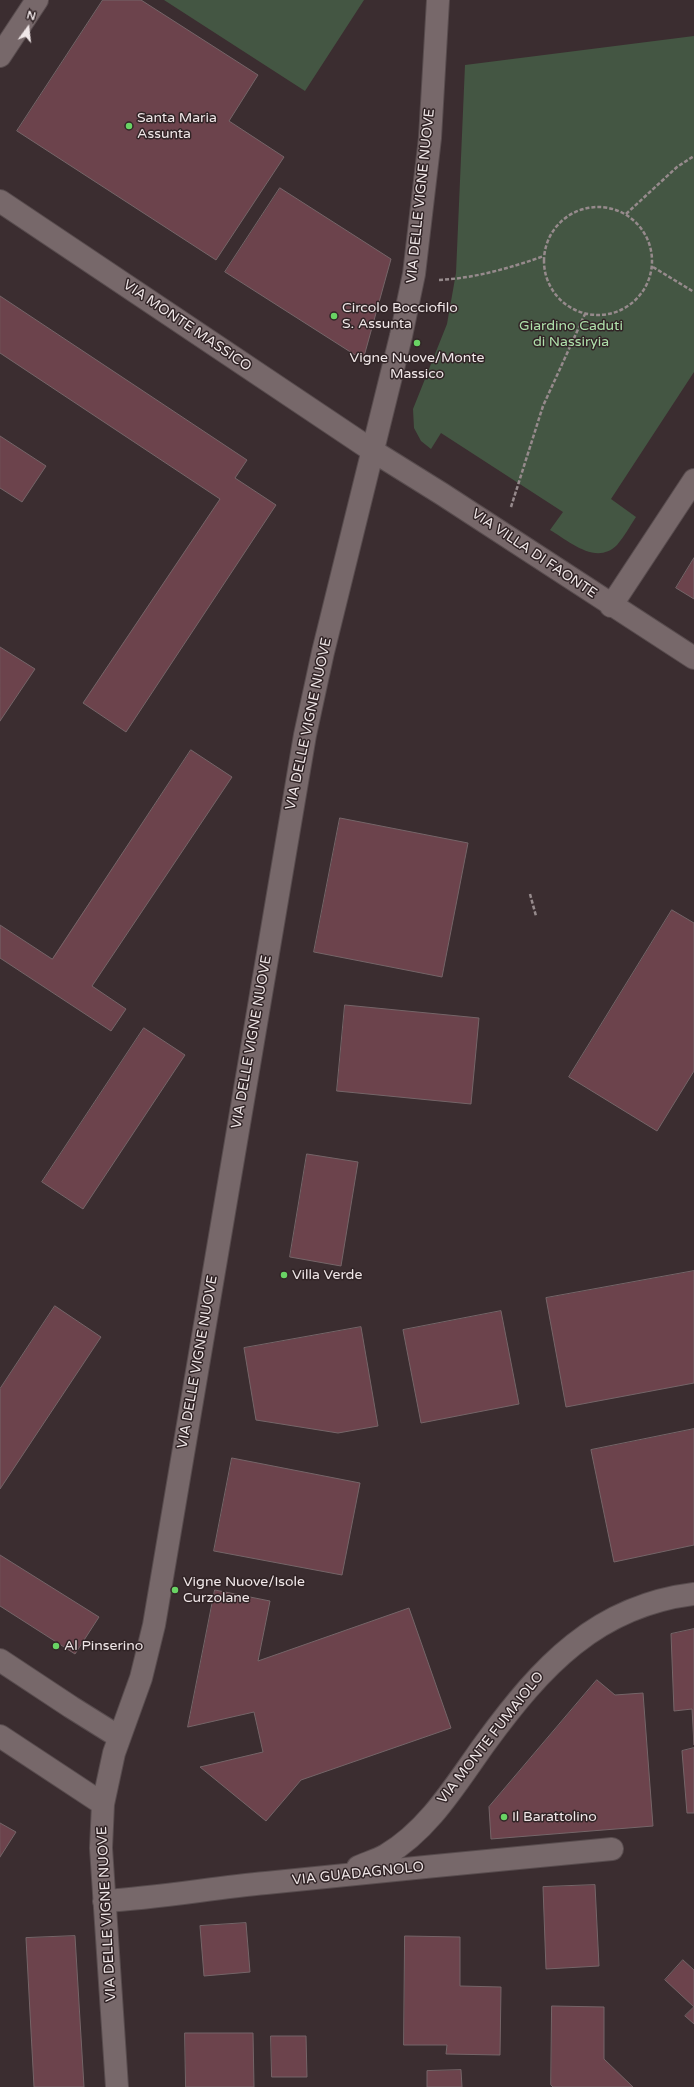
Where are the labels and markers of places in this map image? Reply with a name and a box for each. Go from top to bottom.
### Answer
place label: Santa Maria Assunta [137,110,217,142]
marker: Santa Maria Assunta [124,121,134,131]
place label: Circolo Bocciofilo S. Assunta [342,300,458,332]
marker: Circolo Bocciofilo S. Assunta [329,311,339,321]
marker: Vigne Nuove/Monte Massico [412,338,422,348]
place label: Vigne Nuove/Monte Massico [350,350,484,382]
place label: Villa Verde [292,1267,362,1283]
marker: Villa Verde [279,1270,289,1280]
place label: Vigne Nuove/Isole Curzolane [183,1574,305,1606]
marker: Vigne Nuove/Isole Curzolane [170,1585,180,1595]
place label: Al Pinserino [64,1638,143,1654]
marker: Al Pinserino [51,1641,61,1651]
place label: Il Barattolino [512,1809,597,1825]
marker: Il Barattolino [499,1812,509,1822]

